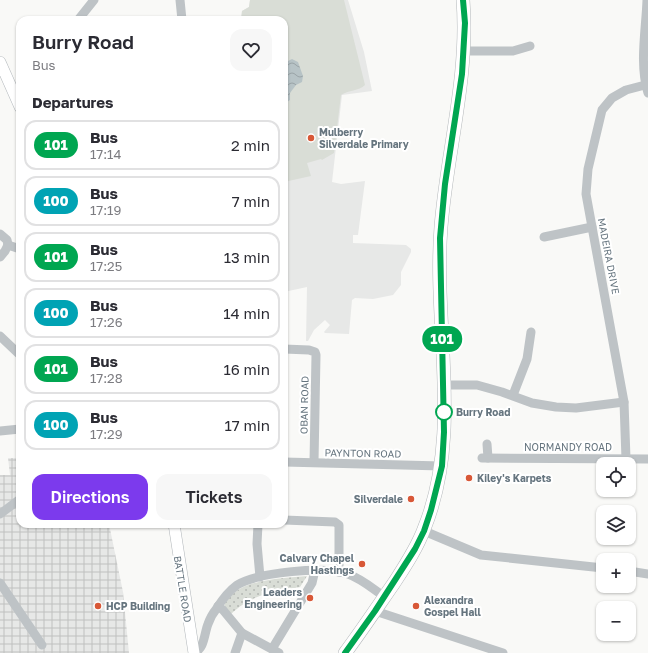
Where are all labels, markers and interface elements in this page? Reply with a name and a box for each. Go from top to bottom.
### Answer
button: heart [230,29,272,71]
text: Burry Road [32,30,134,53]
text: Bus [32,57,55,73]
text: Departures [32,93,113,111]
place label: Mulberry Silverdale Primary [319,126,409,150]
text: Bus [90,128,118,146]
marker: Mulberry Silverdale Primary [306,133,316,143]
text: 101 [44,136,68,153]
text: 2 min [231,136,270,154]
text: 17:14 [90,146,121,162]
text: Bus [90,184,118,202]
text: 100 [43,192,69,209]
text: 7 min [232,192,270,210]
text: 17:19 [90,202,121,218]
street label: MADEIRA DRIVE [596,217,622,295]
text: Bus [90,240,118,258]
text: 101 [44,248,68,265]
text: 13 min [224,248,270,266]
text: 17:25 [90,258,122,274]
text: Bus [90,296,118,314]
text: 100 [43,304,69,321]
text: 14 min [223,304,270,322]
text: 17:26 [90,314,123,330]
line badge: 101 [419,326,465,352]
text: 101 [430,330,454,347]
text: Bus [90,352,118,370]
text: 101 [44,360,68,377]
text: 16 min [223,360,270,378]
text: 17:28 [90,370,123,386]
street label: OBAN ROAD [297,376,311,434]
marker: Burry Road [435,403,453,421]
place label: Burry Road [456,406,510,418]
text: Bus [90,408,118,426]
text: 100 [43,416,69,433]
text: 17 min [225,416,270,434]
text: 17:29 [90,426,123,442]
street label: NORMANDY ROAD [524,441,612,453]
street label: PAYNTON ROAD [325,446,401,460]
map controls [596,457,636,641]
button: locate [596,457,636,497]
place label: Kiley's Karpets [477,472,552,484]
marker: Kiley's Karpets [464,473,474,483]
button: Directions [32,474,148,520]
button: Tickets [156,474,272,520]
place label: Silverdale [354,493,403,505]
marker: Silverdale [406,494,416,504]
button: layers [596,505,636,545]
place label: Calvary Chapel Hastings [279,552,355,576]
button: + [596,553,636,593]
street label: BATTLE ROAD [172,555,194,623]
marker: Calvary Chapel Hastings [357,559,367,569]
place label: Leaders Engineering [244,586,302,610]
marker: Leaders Engineering [305,593,315,603]
place label: Alexandra Gospel Hall [424,594,482,618]
place label: HCP Building [106,600,170,612]
marker: HCP Building [93,601,103,611]
marker: Alexandra Gospel Hall [411,601,421,611]
button: − [596,601,636,641]

